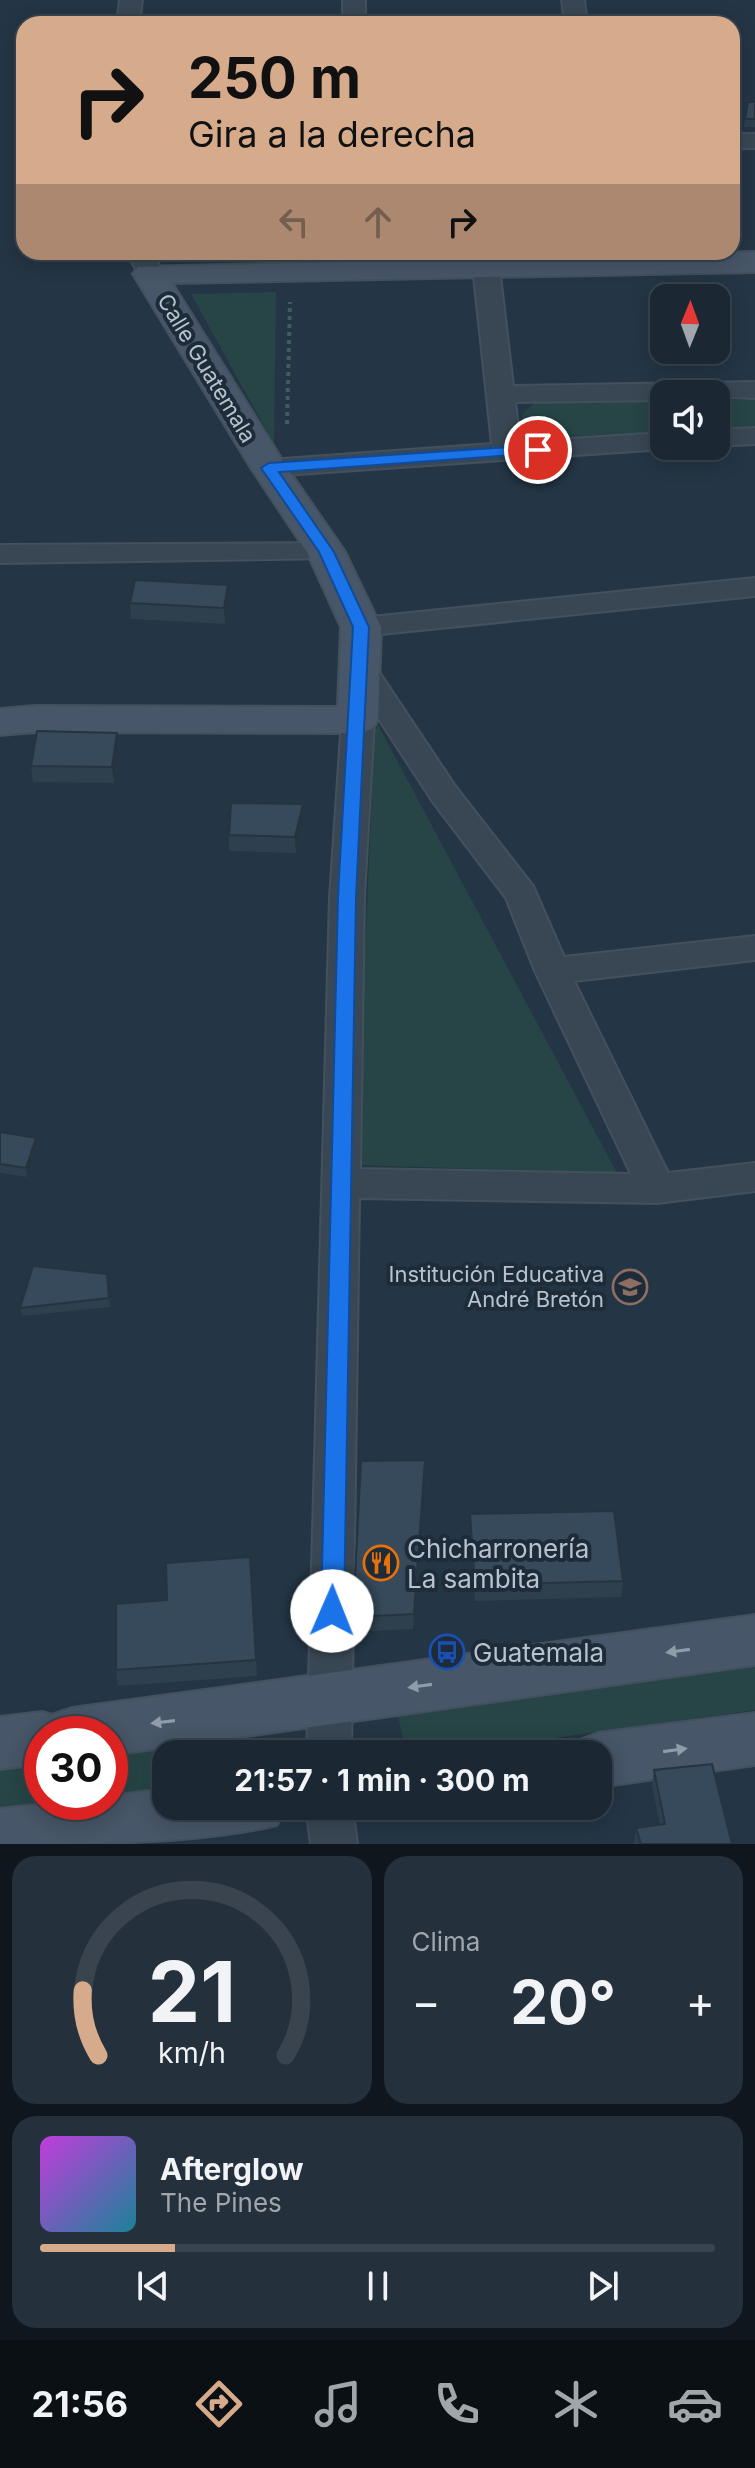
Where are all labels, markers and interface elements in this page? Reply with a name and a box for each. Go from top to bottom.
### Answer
text: 250 m [188,44,361,112]
icon: right [56,48,160,152]
text: Gira a la derecha [188,112,476,156]
icon: left [272,200,316,244]
icon: ahead [356,200,400,244]
icon: right [440,200,484,244]
north arrow [650,284,730,364]
map controls [650,284,730,460]
street label: Calle Guatemala [152,289,262,447]
button: sound [650,380,730,460]
pin [504,416,572,484]
icon: arrive [516,428,560,472]
place label: Institución Educativa André Bretón [389,1261,604,1312]
school or university icon: Institución Educativa André Bretón [611,1268,649,1306]
place label: Chicharronería La sambita [407,1533,589,1594]
restaurant icon: Chicharronería La sambita [362,1544,400,1582]
position arrow [290,1569,374,1653]
bus stop icon: Guatemala [428,1633,466,1671]
place label: Guatemala [473,1637,604,1668]
one-way arrow [665,1644,690,1657]
one-way arrow [407,1680,432,1693]
speed limit sign: 30 [24,1716,128,1820]
one-way arrow [150,1716,175,1729]
one-way arrow [663,1743,688,1756]
text: 21:57 · 1 min · 300 m [234,1762,530,1798]
text: Clima [412,1926,480,1957]
text: 21 [148,1941,236,2042]
text: 20° [510,1966,616,2038]
text: − [412,1975,441,2029]
text: + [686,1975,715,2029]
text: km/h [158,2035,226,2070]
text: Afterglow [160,2151,304,2187]
text: The Pines [160,2187,282,2218]
icon: previous [131,2264,175,2308]
icon: pause [356,2264,400,2308]
icon: next [581,2264,625,2308]
icon: directions [191,2376,247,2432]
icon: music [310,2376,366,2432]
icon: phone [429,2376,485,2432]
icon: climate [548,2376,604,2432]
icon: car [667,2376,723,2432]
text: 21:56 [32,2382,128,2426]

